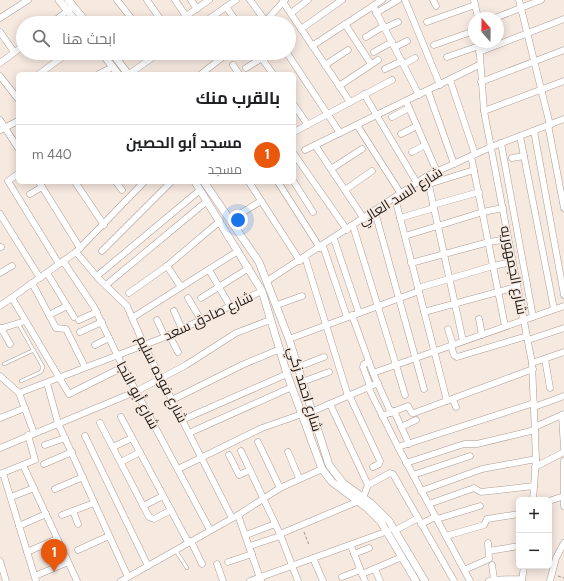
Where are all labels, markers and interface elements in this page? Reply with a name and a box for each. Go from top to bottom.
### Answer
north arrow [468,12,504,48]
search box [16,16,296,60]
icon: search [30,27,52,49]
text: ابحث هنا [62,29,116,49]
text: بالقرب منك [196,87,280,109]
text: مسجد أبو الحصين [126,133,242,153]
text: 440 m [32,146,72,163]
text: 1 [265,146,269,163]
text: مسجد [208,161,242,178]
street label: شارع السد العالي [354,163,447,232]
your location [228,210,248,230]
street label: شارع الجمهوريه [497,224,531,316]
street label: شارع صادق سعد [160,287,256,345]
street label: شارع فوده سليم [131,332,192,426]
street label: شارع احمد زكي [281,344,326,435]
street label: شارع أبو النجا [113,358,163,432]
map controls [516,497,552,569]
button: + [516,497,552,533]
button: − [516,533,552,569]
pin: 1 [41,539,67,572]

